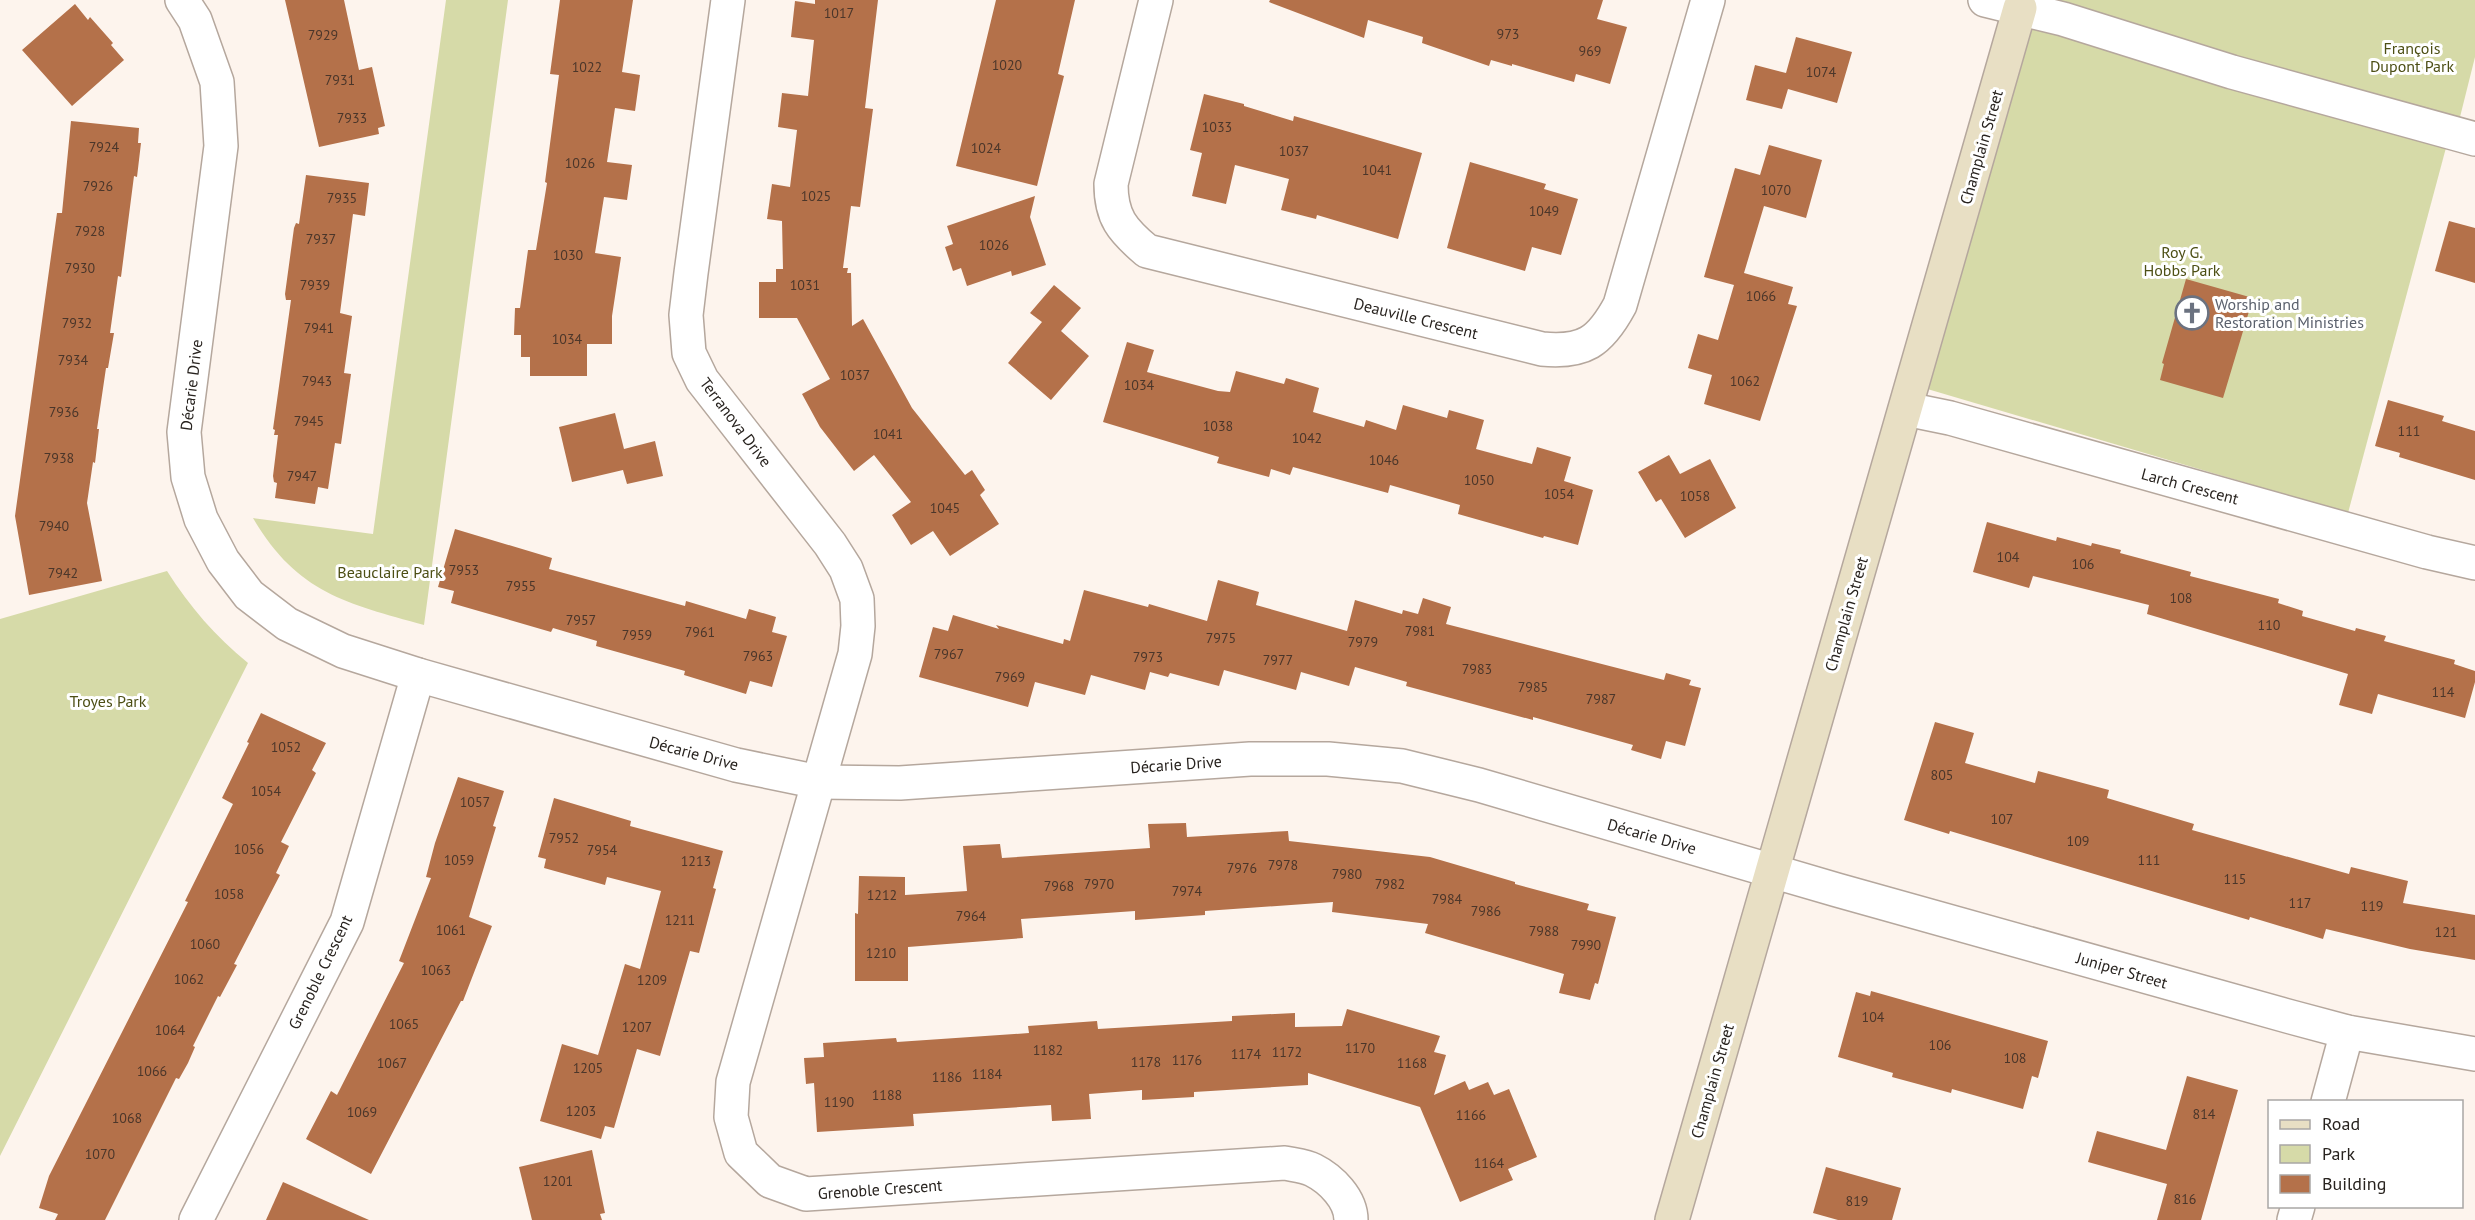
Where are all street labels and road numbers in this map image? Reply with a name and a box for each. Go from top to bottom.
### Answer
street label: Champlain Street [1955,87,2007,207]
street label: Deauville Crescent [1352,293,1481,343]
street label: Décarie Drive [175,338,207,432]
street label: Terranova Drive [696,373,776,471]
street label: Larch Crescent [2139,463,2241,509]
street label: Champlain Street [1820,554,1872,674]
street label: Décarie Drive [647,731,741,775]
street label: Décarie Drive [1130,751,1222,777]
street label: Décarie Drive [1605,814,1699,858]
street label: Grenoble Crescent [284,911,357,1032]
street label: Juniper Street [2073,947,2170,993]
street label: Champlain Street [1686,1021,1738,1141]
street label: Grenoble Crescent [817,1175,943,1203]

